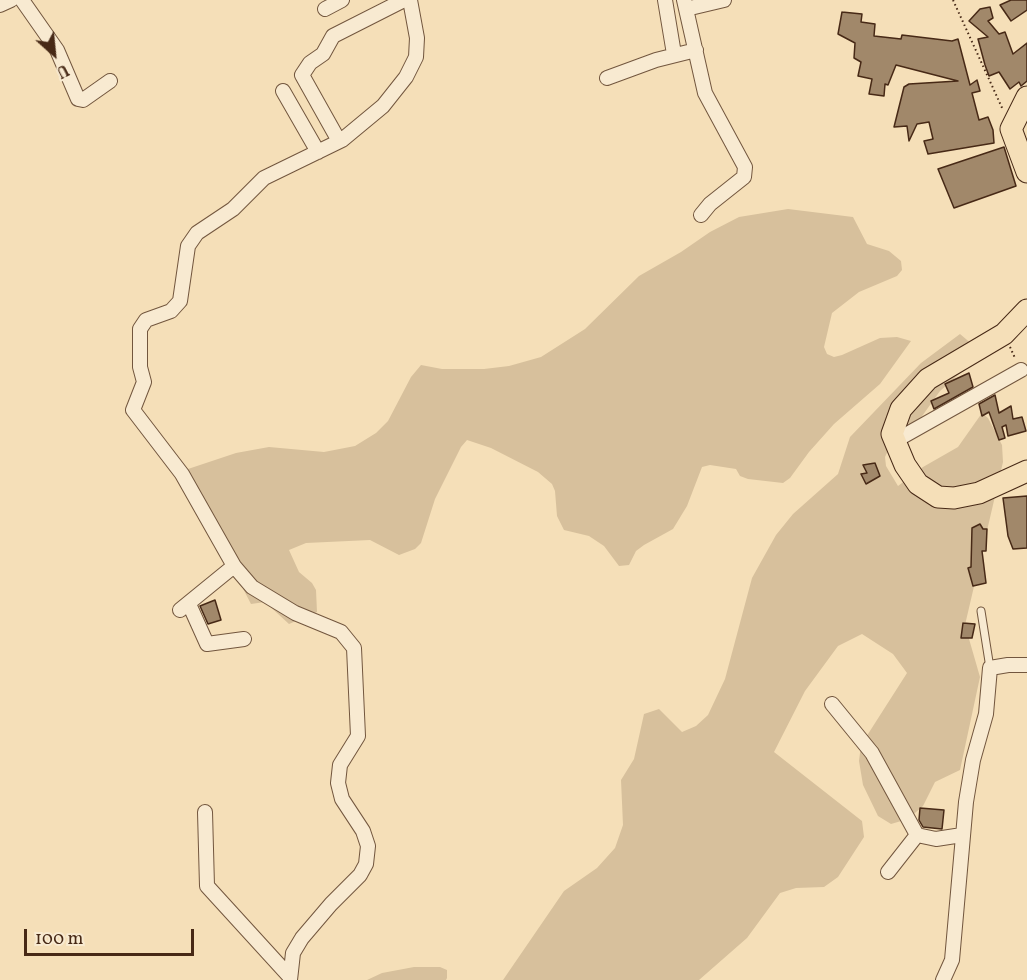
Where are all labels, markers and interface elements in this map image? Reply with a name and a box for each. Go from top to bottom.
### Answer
north arrow [24,24,84,84]
text: U [52,58,72,82]
scale bar [27,917,196,955]
text: 100 m [35,927,84,952]

